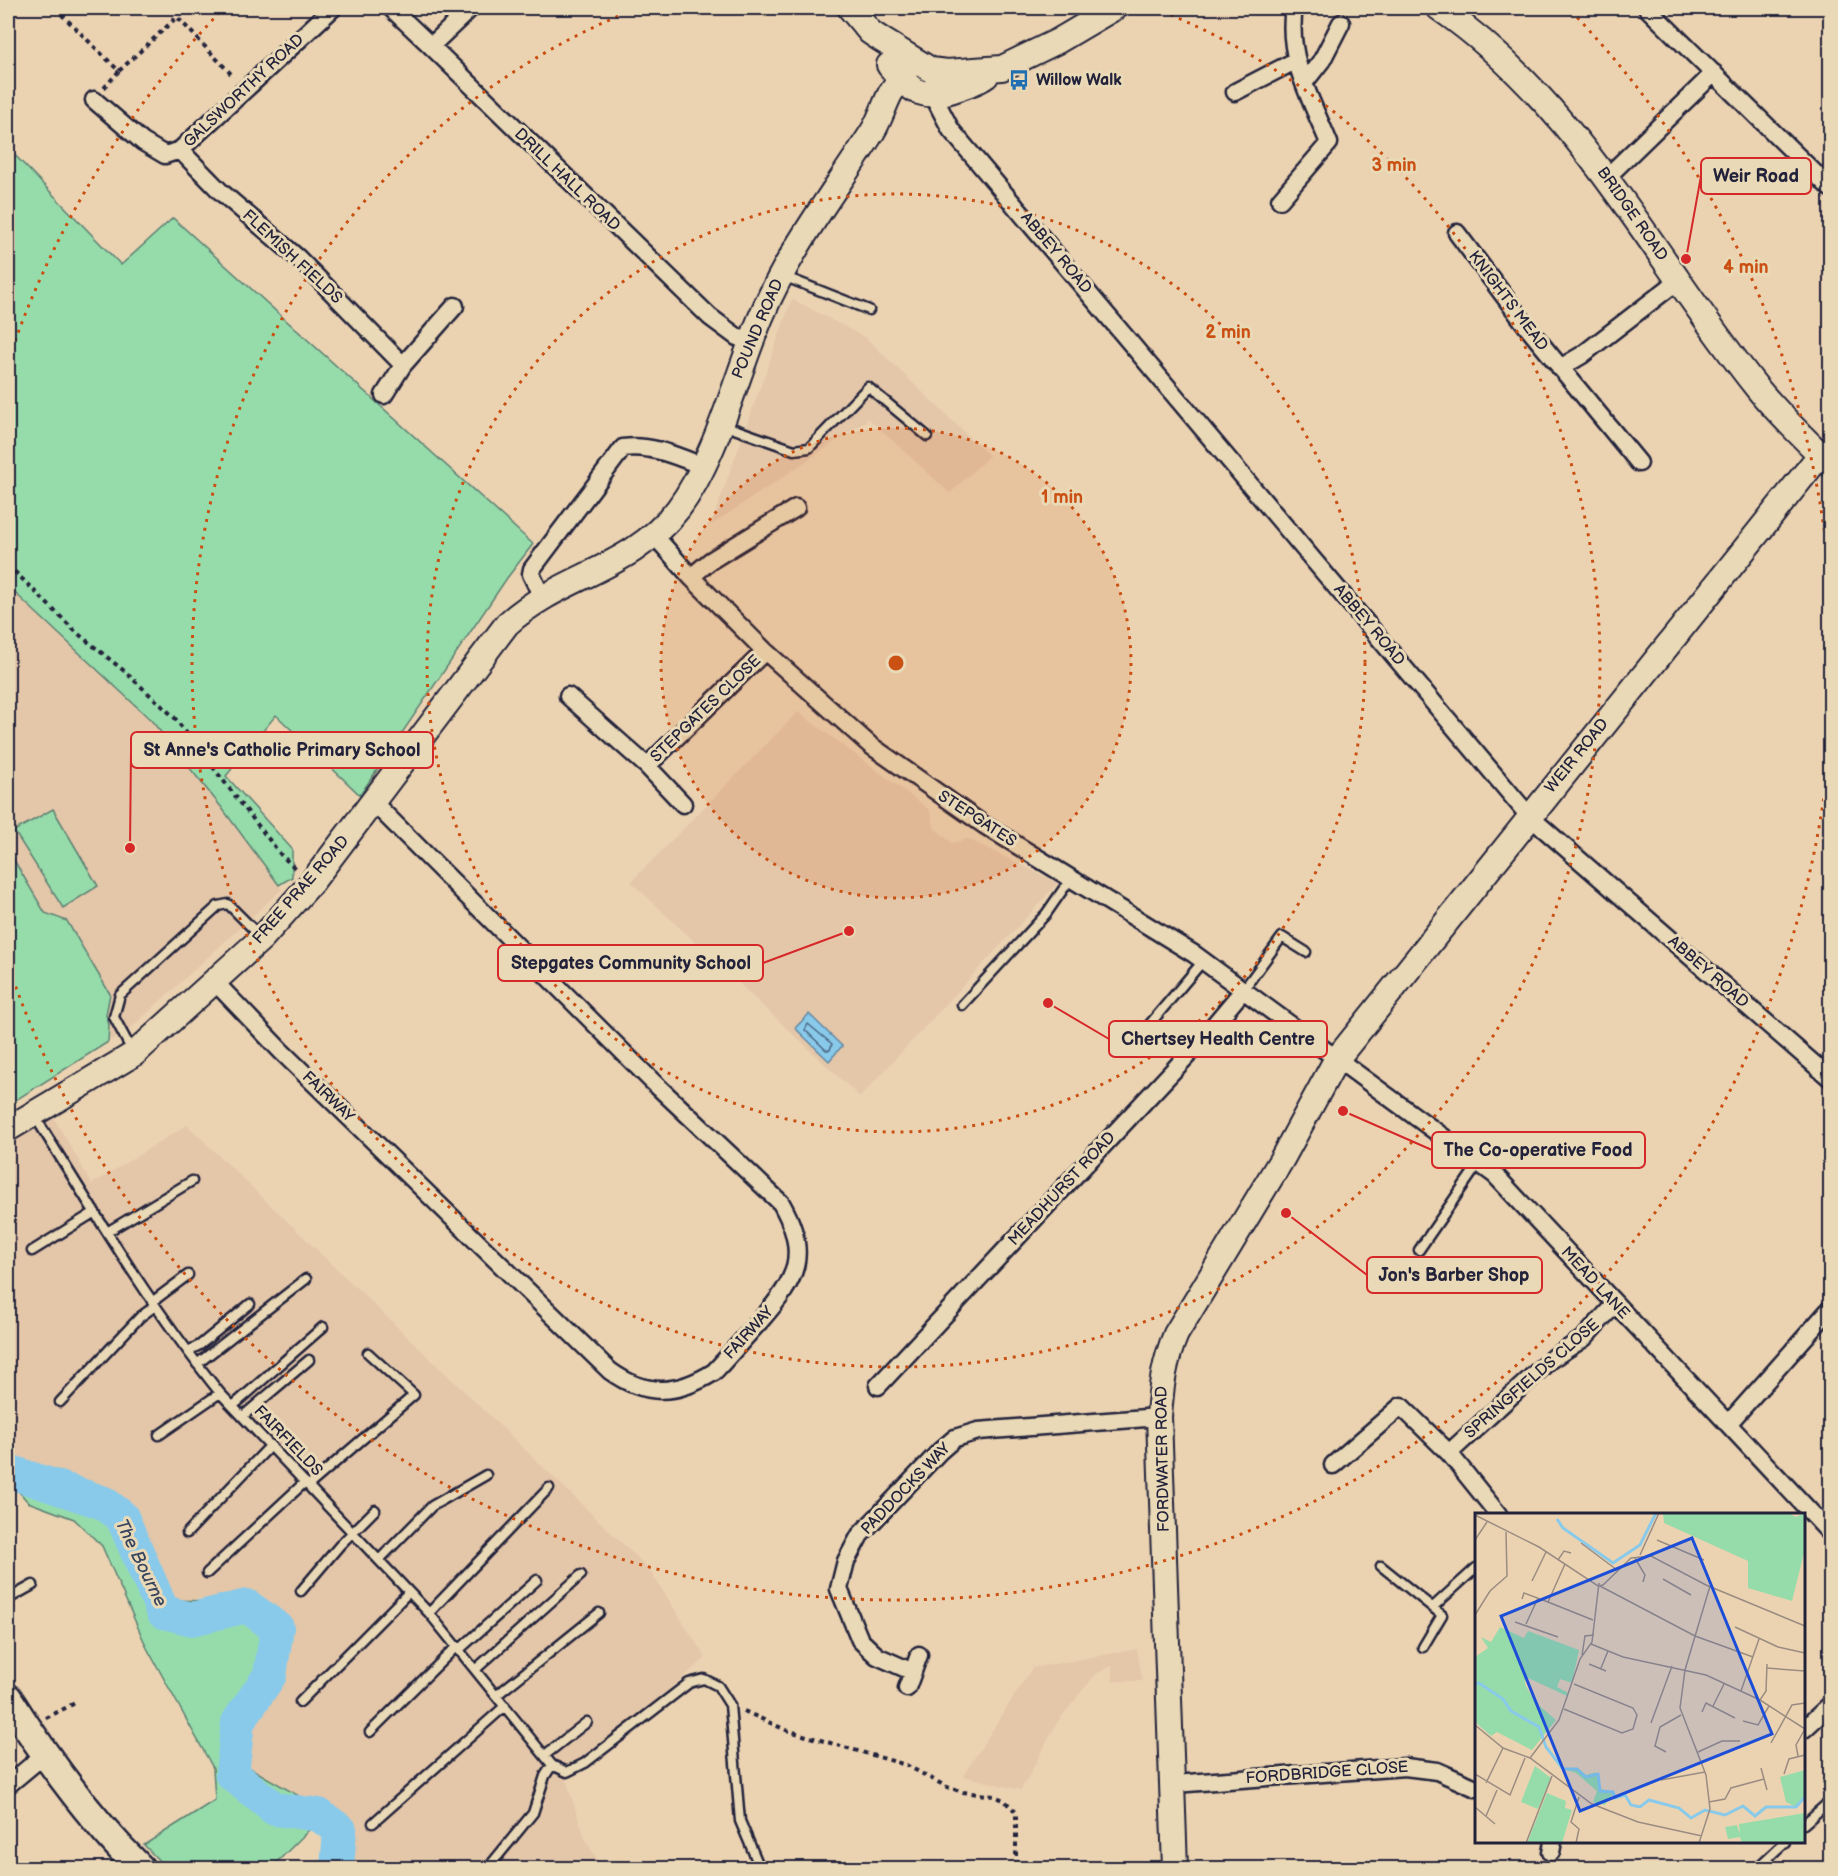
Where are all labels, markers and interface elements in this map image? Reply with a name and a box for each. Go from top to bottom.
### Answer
street label: GALSWORTHY ROAD [180,30,308,152]
bus stop icon: Willow Walk [1007,68,1031,92]
place label: Willow Walk [1036,71,1122,90]
street label: DRILL HALL ROAD [510,125,624,235]
text: 3 min [1371,155,1417,176]
callout: Weir Road [1701,158,1811,194]
street label: BRIDGE ROAD [1593,163,1671,265]
text: Weir Road [1713,166,1799,187]
street label: FLEMISH FIELDS [238,206,346,308]
street label: ABBEY ROAD [1016,208,1096,298]
street label: KNIGHTS MEAD [1464,247,1552,355]
text: 4 min [1723,257,1769,278]
street label: POUND ROAD [728,276,788,382]
text: 2 min [1205,322,1251,343]
text: 1 min [1041,487,1083,508]
street label: ABBEY ROAD [1329,580,1409,670]
street label: STEPGATES CLOSE [647,651,765,767]
centre of rings [886,653,906,673]
street label: WEIR ROAD [1541,715,1613,797]
callout: St Anne's Catholic Primary School [131,732,433,768]
text: St Anne's Catholic Primary School [143,740,421,761]
street label: STEPGATES [934,787,1020,851]
street label: FREE PRAE ROAD [249,832,353,948]
street label: ABBEY ROAD [1664,932,1752,1012]
callout: Stepgates Community School [498,945,763,981]
text: Stepgates Community School [511,953,751,974]
callout: Chertsey Health Centre [1109,1021,1327,1057]
text: Chertsey Health Centre [1121,1029,1315,1050]
street label: FAIRWAY [298,1068,358,1127]
street label: MEADHURST ROAD [1004,1128,1120,1250]
callout: The Co-operative Food [1432,1132,1645,1168]
text: The Co-operative Food [1444,1140,1632,1161]
street label: MEAD LANE [1557,1243,1633,1323]
callout: Jon's Barber Shop [1367,1257,1542,1293]
text: Jon's Barber Shop [1379,1265,1529,1286]
street label: FAIRWAY [720,1302,778,1363]
street label: SPRINGFIELDS CLOSE [1461,1315,1603,1443]
street label: FORDWATER ROAD [1152,1386,1174,1532]
street label: FAIRFIELDS [250,1402,326,1480]
street label: PADDOCKS WAY [857,1439,955,1539]
inset map [1475,1513,1805,1843]
water label: The Bourne [111,1516,171,1610]
street label: FORDBRIDGE CLOSE [1245,1758,1409,1788]

